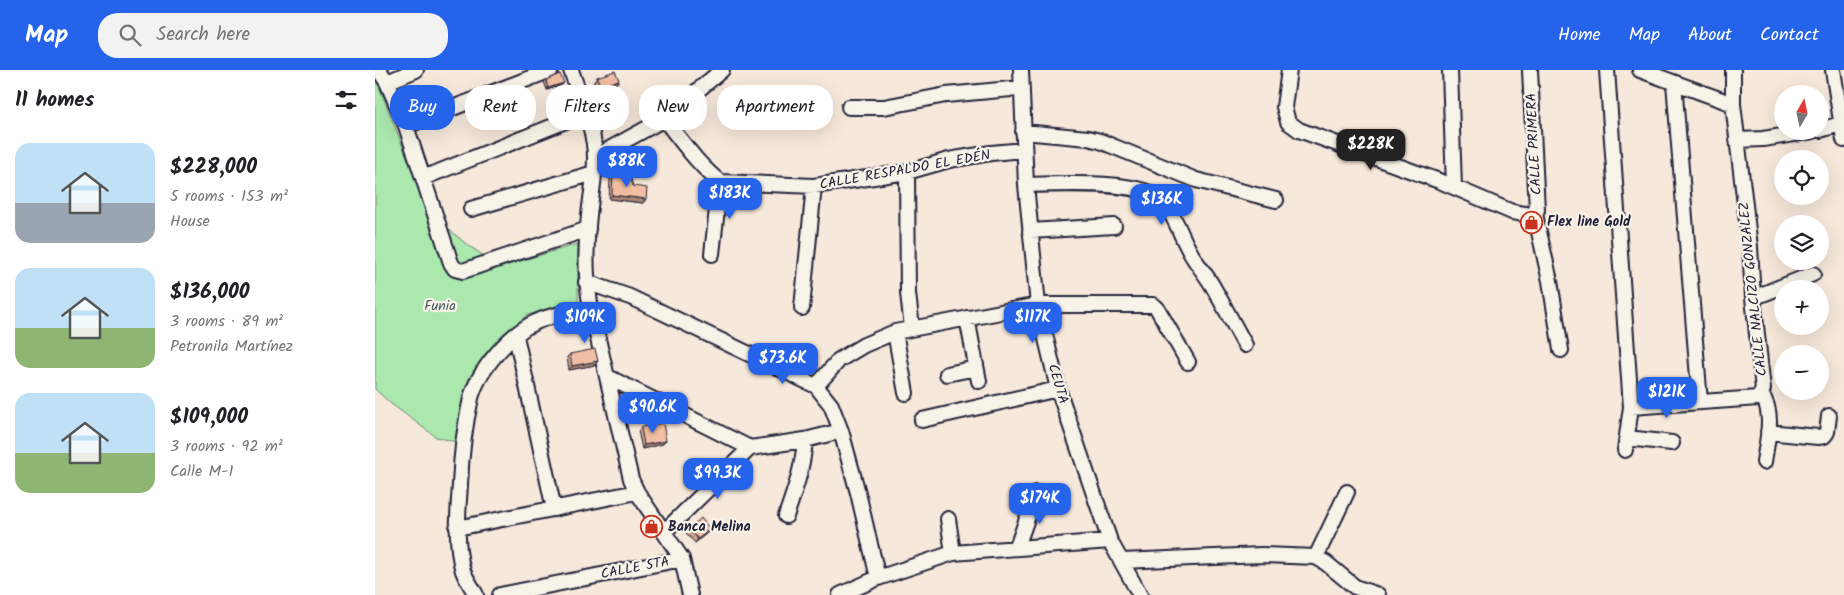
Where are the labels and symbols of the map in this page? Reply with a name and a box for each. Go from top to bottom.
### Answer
north arrow [1774,85,1829,140]
street label: CALLE PRIMERA [1520,92,1548,196]
pin: $228K [1336,128,1406,171]
street label: CALLE RESPALDO EL EDÉN [818,144,993,196]
pin: $88K [597,146,657,188]
pin: $183K [695,178,765,220]
pin: $136K [1127,184,1197,226]
street label: CALLE NALCIZO GONZALEZ [1733,201,1773,377]
shop icon: Flex line Gold [1519,210,1543,234]
place label: Flex line Gold [1547,211,1631,233]
park label: Funia [424,295,456,317]
pin: $109K [550,302,620,344]
pin: $117K [998,302,1068,344]
pin: $73.6K [742,342,824,385]
street label: CEUTA [1042,361,1074,407]
pin: $121K [1632,376,1702,419]
pin: $90.6K [612,392,694,434]
pin: $99.3K [677,458,759,500]
pin: $174K [1005,482,1075,525]
shop icon: Banca Melina [640,515,664,539]
place label: Banca Melina [668,516,751,538]
street label: CALLE 5TA [599,551,671,585]

